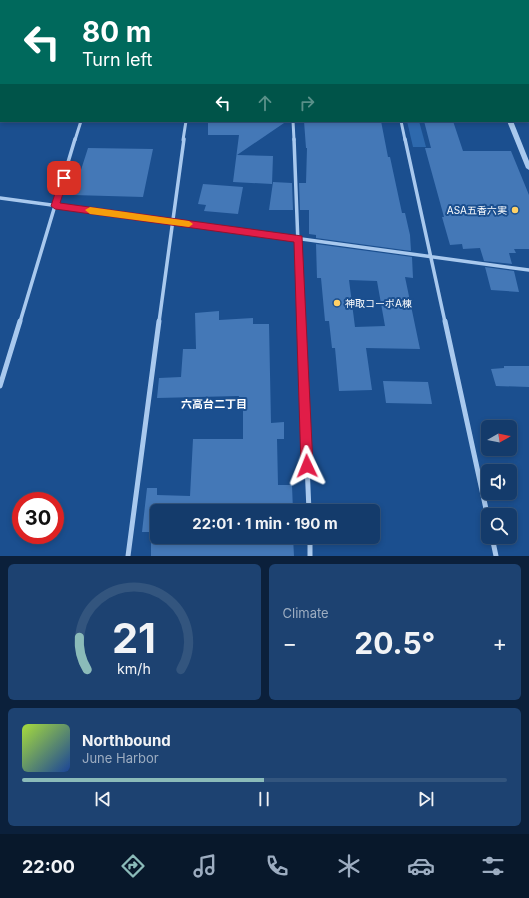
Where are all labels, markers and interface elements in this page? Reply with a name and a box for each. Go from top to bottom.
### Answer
text: 80 m [82,15,151,49]
icon: left [16,16,68,68]
text: Turn left [82,49,152,70]
icon: left [212,92,234,114]
icon: ahead [254,92,276,114]
icon: right [296,92,318,114]
pin [47,161,81,195]
icon: arrive [53,167,75,189]
place label: ASA五香六実 [447,204,507,216]
marker: ASA五香六実 [510,205,520,215]
place label: 神取コーポA棟 [345,297,412,309]
marker: 神取コーポA棟 [332,298,342,308]
district label: 六高台二丁目 [181,397,247,411]
north arrow [481,420,517,456]
map controls [481,420,517,544]
position arrow [286,445,328,487]
button: sound [481,464,517,500]
speed limit sign: 30 [12,492,64,544]
button: search [481,508,517,544]
text: 22:01 · 1 min · 190 m [192,514,338,533]
text: Climate [283,605,329,621]
text: 21 [112,613,156,663]
text: 20.5° [354,625,435,661]
text: − [283,630,297,656]
text: + [492,630,507,656]
text: km/h [117,660,151,677]
text: Northbound [82,731,171,750]
text: June Harbor [82,750,159,766]
icon: previous [92,788,114,810]
icon: pause [253,788,275,810]
icon: next [415,788,437,810]
icon: directions [119,852,147,880]
icon: music [191,852,219,880]
icon: phone [263,852,291,880]
icon: climate [335,852,363,880]
icon: car [407,852,435,880]
icon: filters [479,852,507,880]
text: 22:00 [22,856,75,877]

